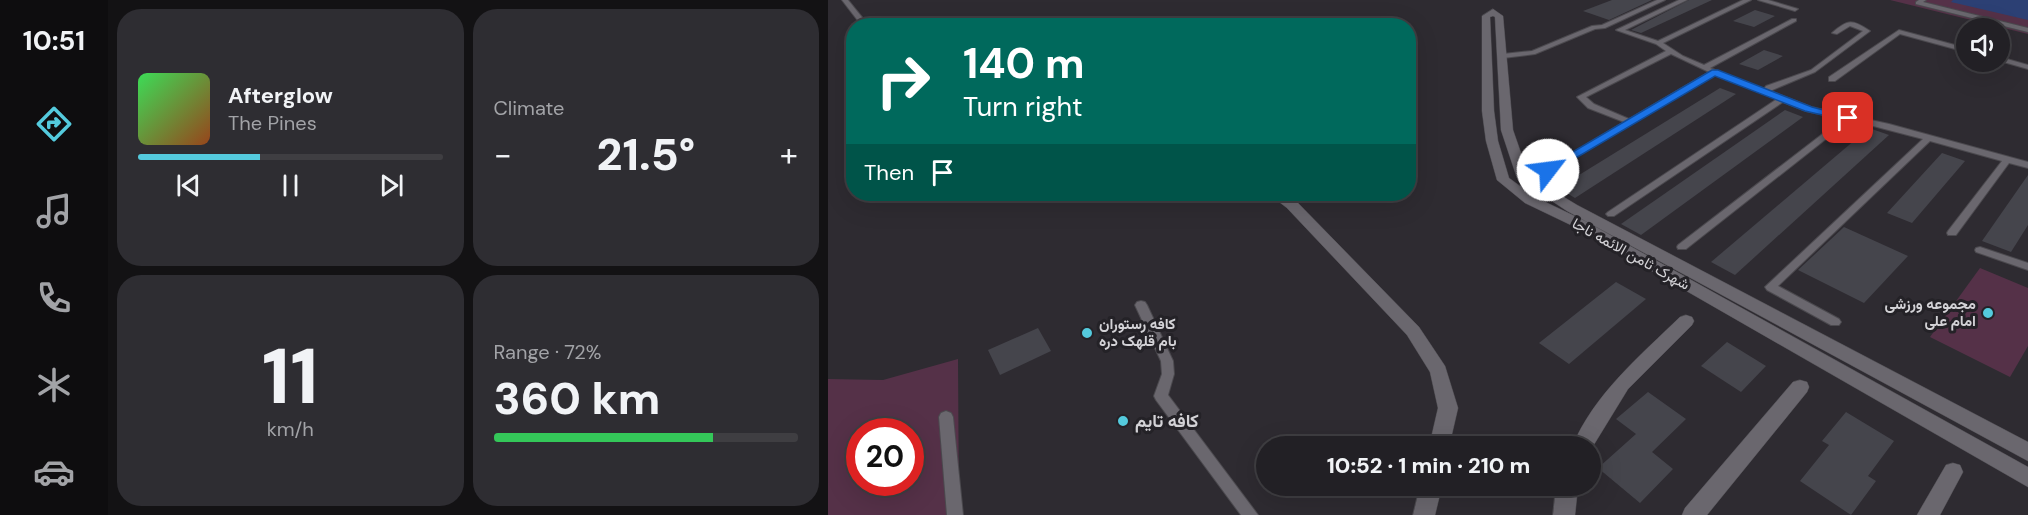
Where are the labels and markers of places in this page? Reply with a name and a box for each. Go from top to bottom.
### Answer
pin [1822,92,1873,143]
place label: مجموعه ورزشی امام علی [1884,294,1976,331]
marker: مجموعه ورزشی امام علی [1981,306,1995,320]
place label: کافه رستوران بام قلهک دره [1099,314,1177,351]
marker: کافه رستوران بام قلهک دره [1080,326,1094,340]
place label: کافه تایم [1135,409,1199,433]
marker: کافه تایم [1116,414,1130,428]

